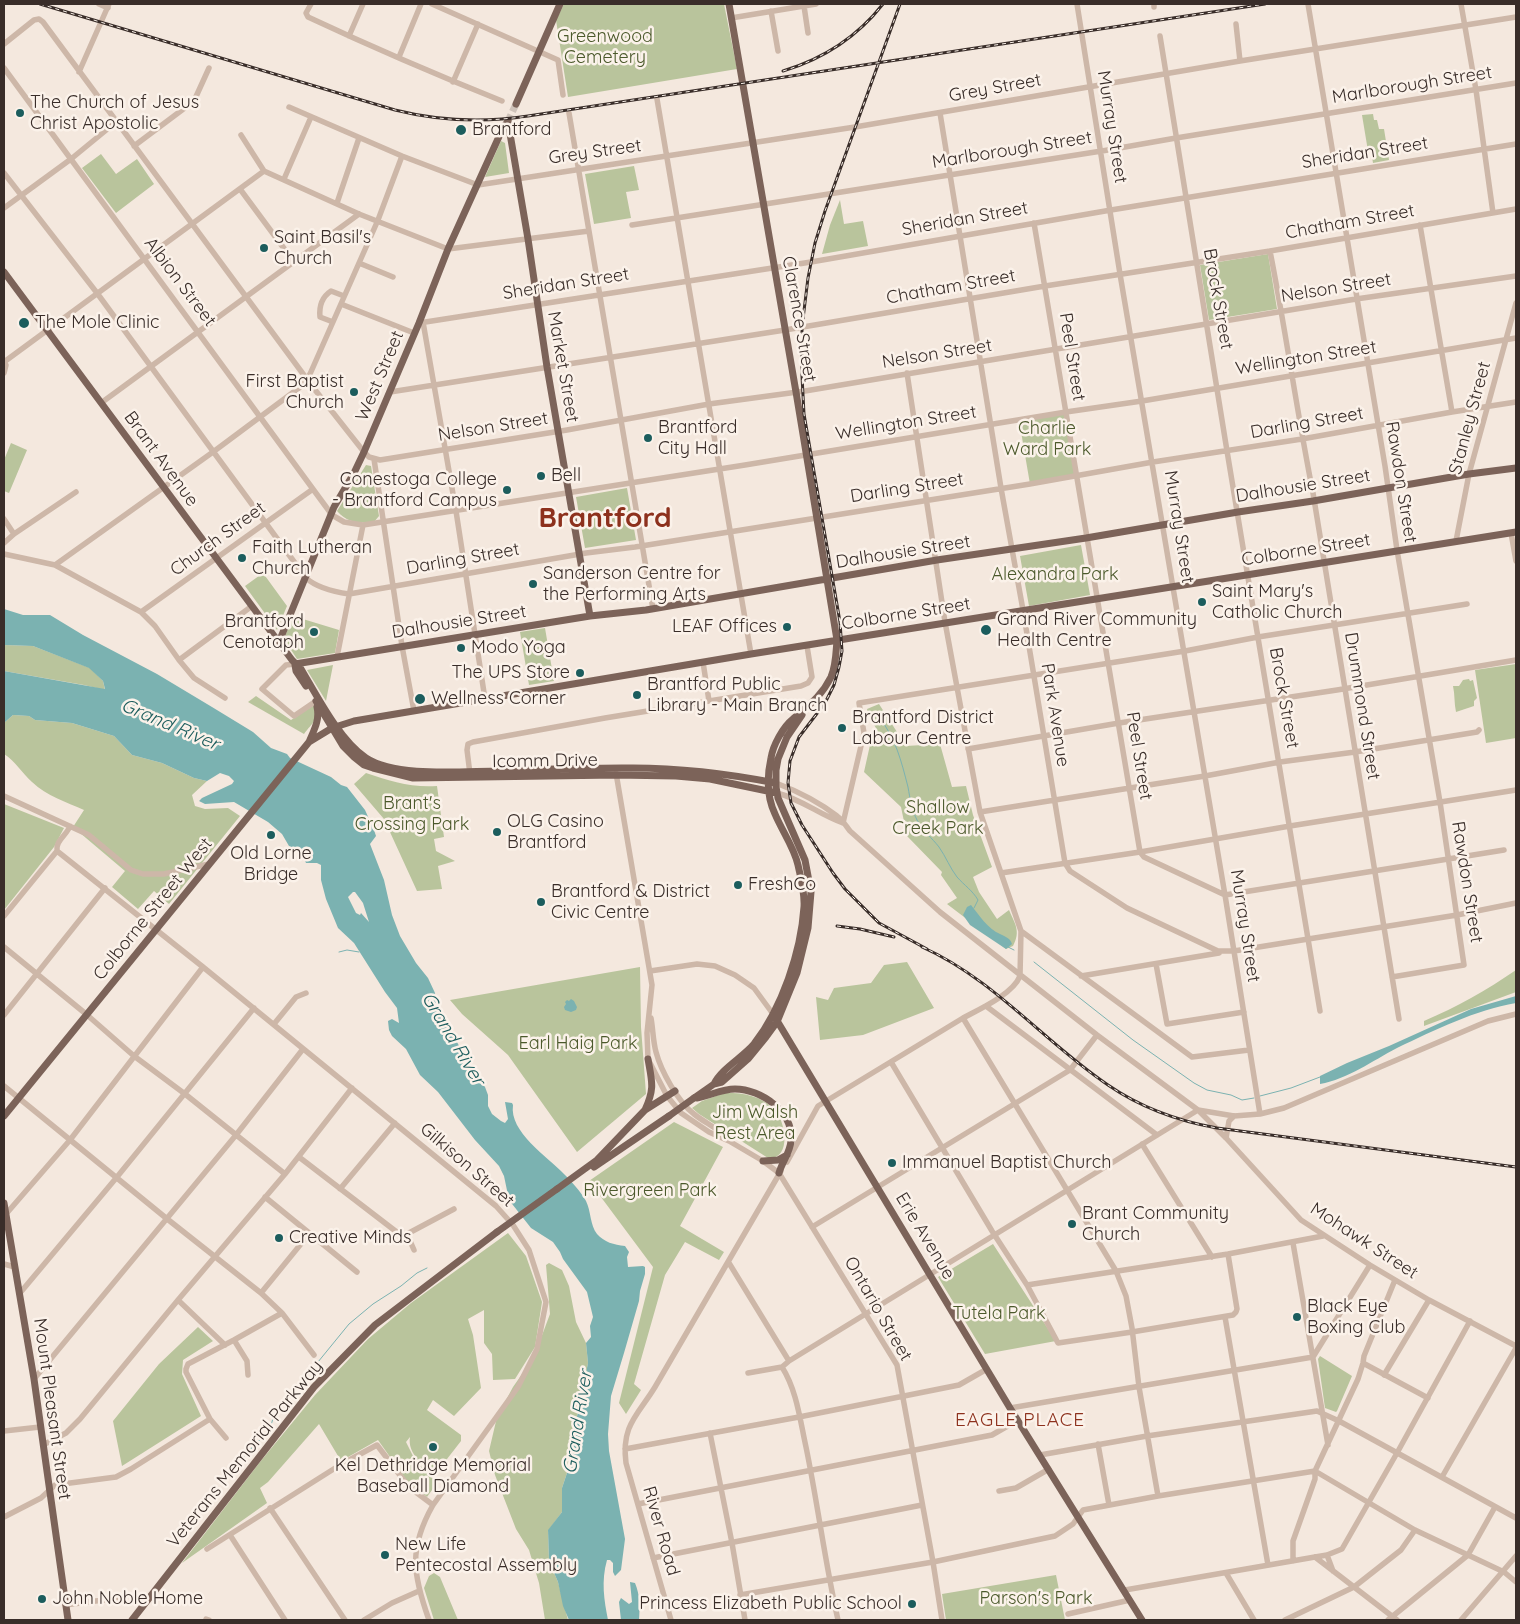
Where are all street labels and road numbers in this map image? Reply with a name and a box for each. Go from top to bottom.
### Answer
street label: Marlborough Street [1330,62,1494,108]
street label: Grey Street [947,69,1043,107]
street label: Murray Street [1092,69,1132,185]
street label: Marlborough Street [930,127,1094,173]
street label: Sheridan Street [1300,132,1430,174]
street label: Grey Street [547,135,643,169]
street label: Sheridan Street [900,197,1030,241]
street label: Chatham Street [1284,200,1416,244]
street label: Albion Street [139,233,221,331]
street label: Brock Street [1198,247,1238,351]
street label: Clarence Street [777,254,821,384]
street label: Sheridan Street [501,263,631,305]
street label: Chatham Street [885,265,1017,309]
street label: Nelson Street [1279,269,1393,307]
street label: Market Street [543,310,583,424]
street label: Peel Street [1054,311,1090,403]
street label: West Street [351,328,409,424]
street label: Nelson Street [880,335,994,373]
street label: Wellington Street [1234,336,1378,380]
street label: Stanley Street [1445,359,1495,477]
street label: Wellington Street [834,401,978,445]
street label: Darling Street [1249,402,1365,444]
street label: Brant Avenue [119,407,203,511]
street label: Nelson Street [436,408,550,446]
street label: Rawdon Street [1381,420,1421,544]
street label: Dalhousie Street [1234,465,1372,507]
street label: Darling Street [849,468,965,508]
street label: Murray Street [1159,469,1199,585]
street label: Church Street [166,497,270,581]
street label: Colborne Street [1240,529,1372,571]
street label: Dalhousie Street [834,531,972,573]
street label: Darling Street [405,538,521,580]
street label: Colborne Street [840,593,972,635]
street label: Dalhousie Street [390,601,528,643]
street label: Drummond Street [1340,631,1384,781]
street label: Brock Street [1264,646,1304,750]
street label: Park Avenue [1036,662,1074,768]
street label: Peel Street [1121,710,1157,802]
street label: Icomm Drive [492,749,598,773]
street label: Rawdon Street [1447,820,1487,944]
street label: Colborne Street West [89,833,217,985]
street label: Murray Street [1225,868,1265,984]
street label: Gilkison Street [415,1118,519,1212]
street label: Erie Avenue [891,1189,959,1283]
street label: Mohawk Street [1306,1198,1422,1284]
street label: Ontario Street [839,1253,917,1365]
street label: Mount Pleasant Street [29,1317,75,1501]
street label: Veterans Memorial Parkway [163,1356,327,1552]
street label: River Road [638,1484,684,1578]

